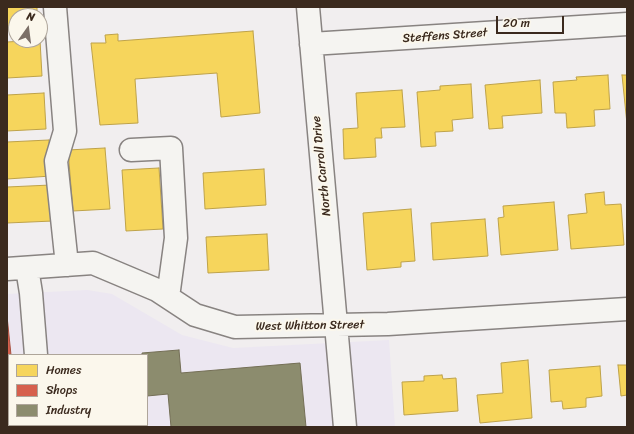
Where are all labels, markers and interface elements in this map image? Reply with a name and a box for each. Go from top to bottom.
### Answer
text: N [25,7,37,27]
north arrow [8,8,48,48]
scale bar [498,8,566,34]
text: 20 m [503,12,530,34]
street label: Steffens Street [402,26,488,46]
street label: North Carroll Drive [310,115,334,217]
street label: West Whitton Street [256,318,364,334]
legend [8,354,148,426]
text: Homes [46,359,82,381]
text: Shops [46,379,77,401]
text: Industry [46,399,91,421]

